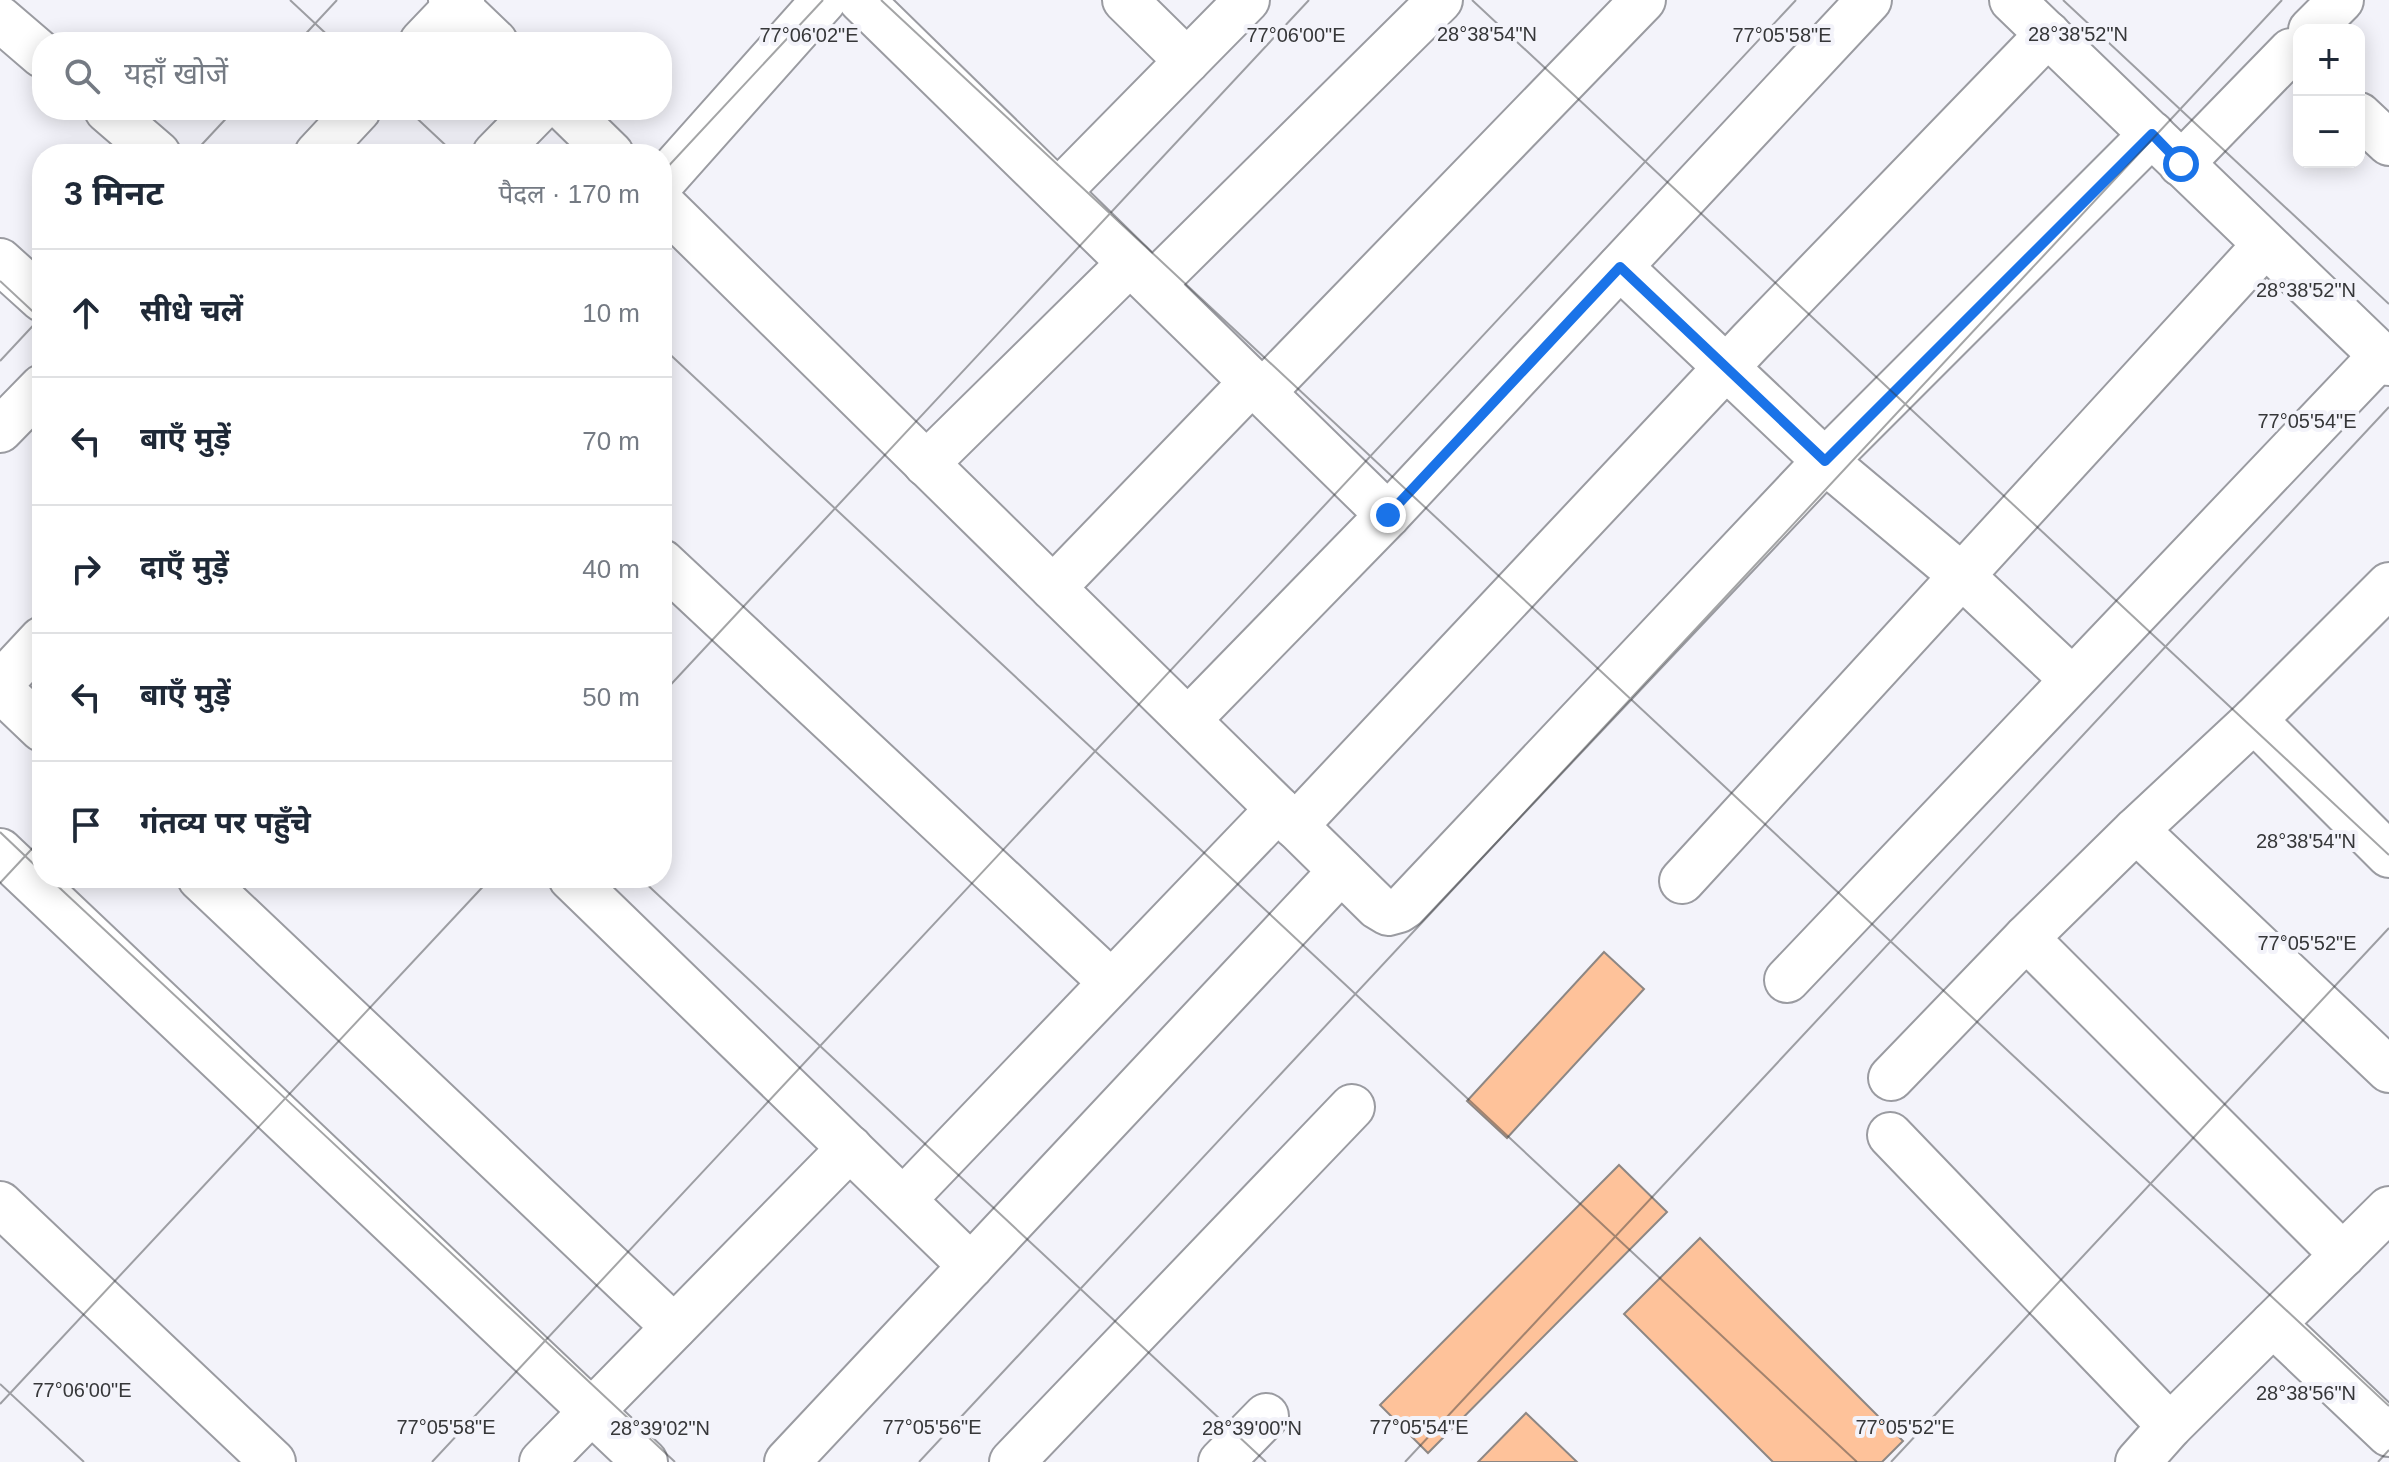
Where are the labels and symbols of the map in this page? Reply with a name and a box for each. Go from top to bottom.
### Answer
text: 28°38'54"N [1437,23,1537,45]
text: 28°38'52"N [2028,23,2128,45]
text: 77°06'02"E [760,24,859,46]
text: 77°06'00"E [1247,24,1346,46]
text: 77°05'58"E [1733,24,1832,46]
route start [2163,146,2199,182]
text: 28°38'52"N [2256,279,2356,301]
text: 77°05'54"E [2258,410,2357,432]
route end [1370,497,1406,533]
text: 28°38'54"N [2256,830,2356,852]
text: 77°05'52"E [2258,932,2357,954]
text: 77°06'00"E [33,1379,132,1401]
text: 28°38'56"N [2256,1382,2356,1404]
text: 77°05'58"E [397,1416,496,1438]
text: 77°05'56"E [883,1416,982,1438]
text: 77°05'54"E [1370,1416,1469,1438]
text: 77°05'52"E [1856,1416,1955,1438]
text: 28°39'02"N [610,1417,710,1439]
text: 28°39'00"N [1202,1417,1302,1439]

